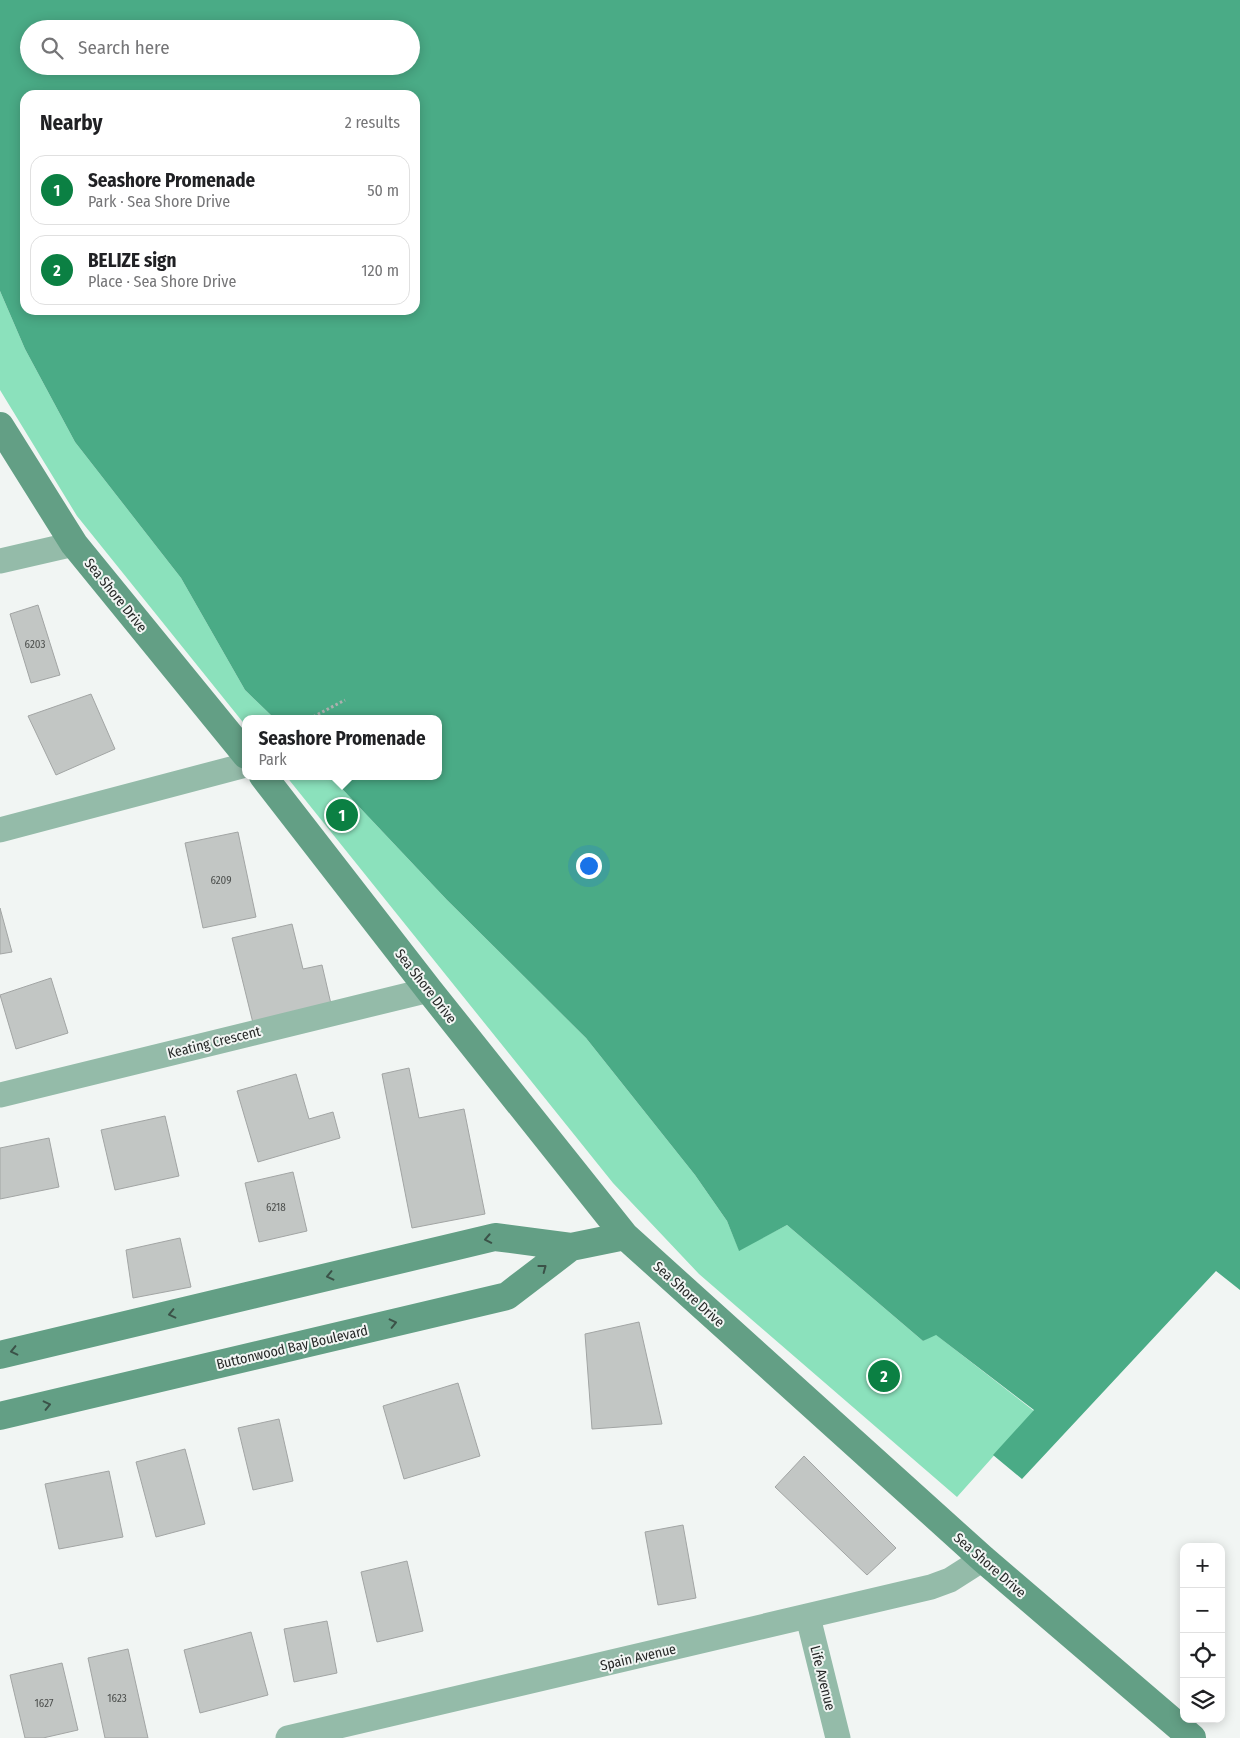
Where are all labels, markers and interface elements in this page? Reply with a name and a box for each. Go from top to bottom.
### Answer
search box [20,20,420,75]
icon: search [38,34,66,62]
text: Search here [78,36,170,59]
text: Nearby [40,110,102,136]
text: 2 results [345,113,400,132]
text: Seashore Promenade [88,169,255,192]
text: 1 [54,181,60,200]
text: 50 m [367,181,399,200]
text: Park · Sea Shore Drive [88,192,230,211]
text: BELIZE sign [88,249,177,272]
text: 2 [53,261,61,280]
text: 120 m [361,261,399,280]
text: Place · Sea Shore Drive [88,272,236,291]
street label: Sea Shore Drive [81,555,151,636]
house number: 6203 [25,638,45,651]
popup [242,715,442,780]
text: Seashore Promenade [258,727,426,750]
text: Park [258,750,287,769]
pin: 1 [326,796,358,834]
your location [576,853,602,879]
house number: 6209 [210,874,232,887]
street label: Sea Shore Drive [391,946,460,1027]
street label: Keating Crescent [166,1023,263,1062]
house number: 6218 [266,1201,286,1214]
one-way arrow [483,1233,492,1243]
street label: Sea Shore Drive [650,1258,728,1331]
one-way arrow [537,1266,546,1274]
one-way arrow [325,1270,334,1281]
one-way arrow [167,1308,176,1319]
one-way arrow [388,1318,397,1329]
street label: Buttonwood Bay Boulevard [215,1322,370,1373]
one-way arrow [9,1345,18,1356]
pin: 2 [868,1357,900,1395]
one-way arrow [43,1400,52,1411]
street label: Sea Shore Drive [950,1529,1029,1601]
map controls [1180,1543,1225,1723]
button: + [1180,1543,1225,1588]
button: − [1180,1588,1225,1633]
button: locate [1180,1633,1225,1678]
street label: Spain Avenue [598,1640,678,1674]
street label: Life Avenue [806,1644,839,1712]
button: layers [1180,1678,1225,1723]
house number: 1623 [107,1692,127,1705]
house number: 1627 [35,1697,54,1710]

